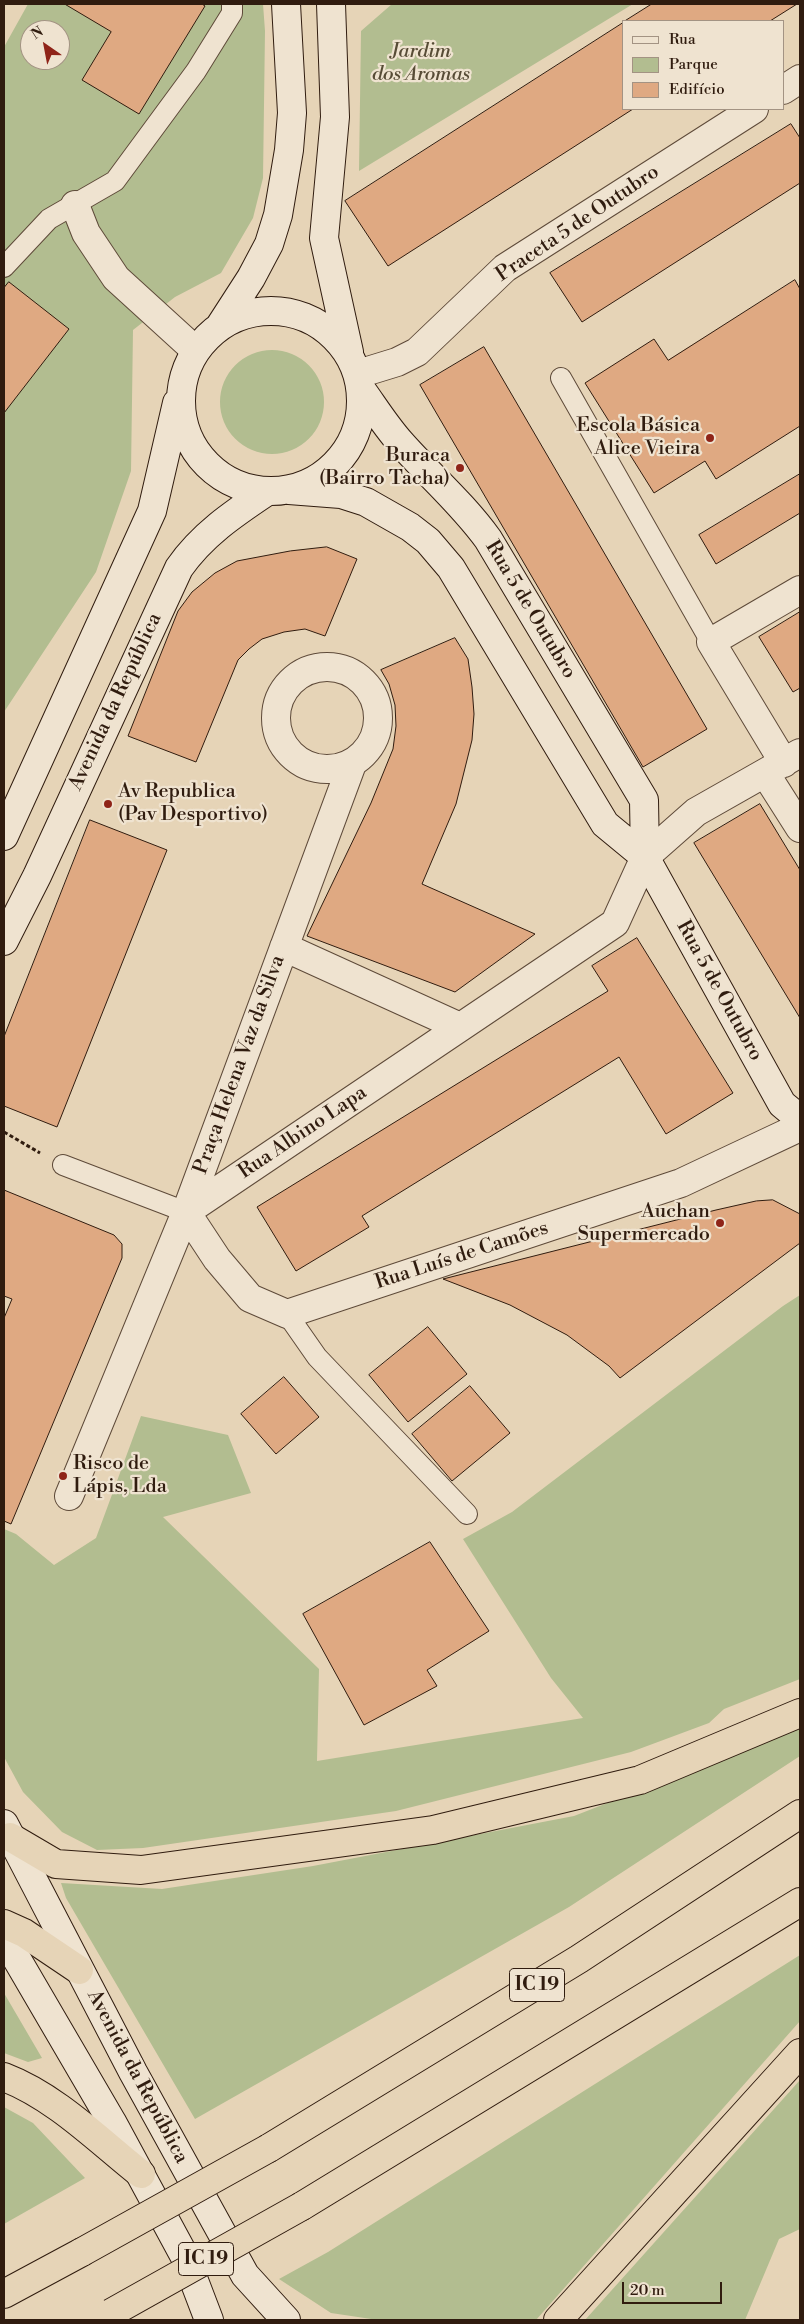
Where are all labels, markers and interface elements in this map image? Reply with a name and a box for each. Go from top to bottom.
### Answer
north arrow [20,20,70,70]
legend [622,20,784,110]
text: N [28,23,47,44]
text: Rua [669,30,696,49]
park label: Jardim dos Aromas [372,40,470,87]
text: Parque [669,55,718,74]
text: Edifício [669,80,725,99]
street label: Praceta 5 de Outubro [492,161,664,287]
place label: Escola Básica Alice Vieira [576,414,700,461]
marker: Escola Básica Alice Vieira [704,432,716,444]
place label: Buraca (Bairro Tacha) [319,444,450,491]
marker: Buraca (Bairro Tacha) [454,462,466,474]
street label: Rua 5 de Outubro [479,537,581,683]
street label: Avenida da República [64,609,168,795]
place label: Av Republica (Pav Desportivo) [118,780,268,827]
marker: Av Republica (Pav Desportivo) [102,798,114,810]
street label: Rua 5 de Outubro [671,917,767,1065]
street label: Praça Helena Vaz da Silva [189,952,291,1178]
street label: Rua Albino Lapa [234,1081,372,1185]
place label: Auchan Supermercado [578,1200,710,1247]
street label: Rua Luís de Camões [372,1217,552,1295]
marker: Auchan Supermercado [714,1217,726,1229]
place label: Risco de Lápis, Lda [73,1452,167,1499]
marker: Risco de Lápis, Lda [57,1470,69,1482]
road number: IC 19 [510,1968,564,2002]
street label: Avenida da República [81,1986,193,2168]
road number: IC 19 [178,2242,234,2276]
scale bar [624,2272,724,2304]
text: 20 m [630,2281,665,2300]

